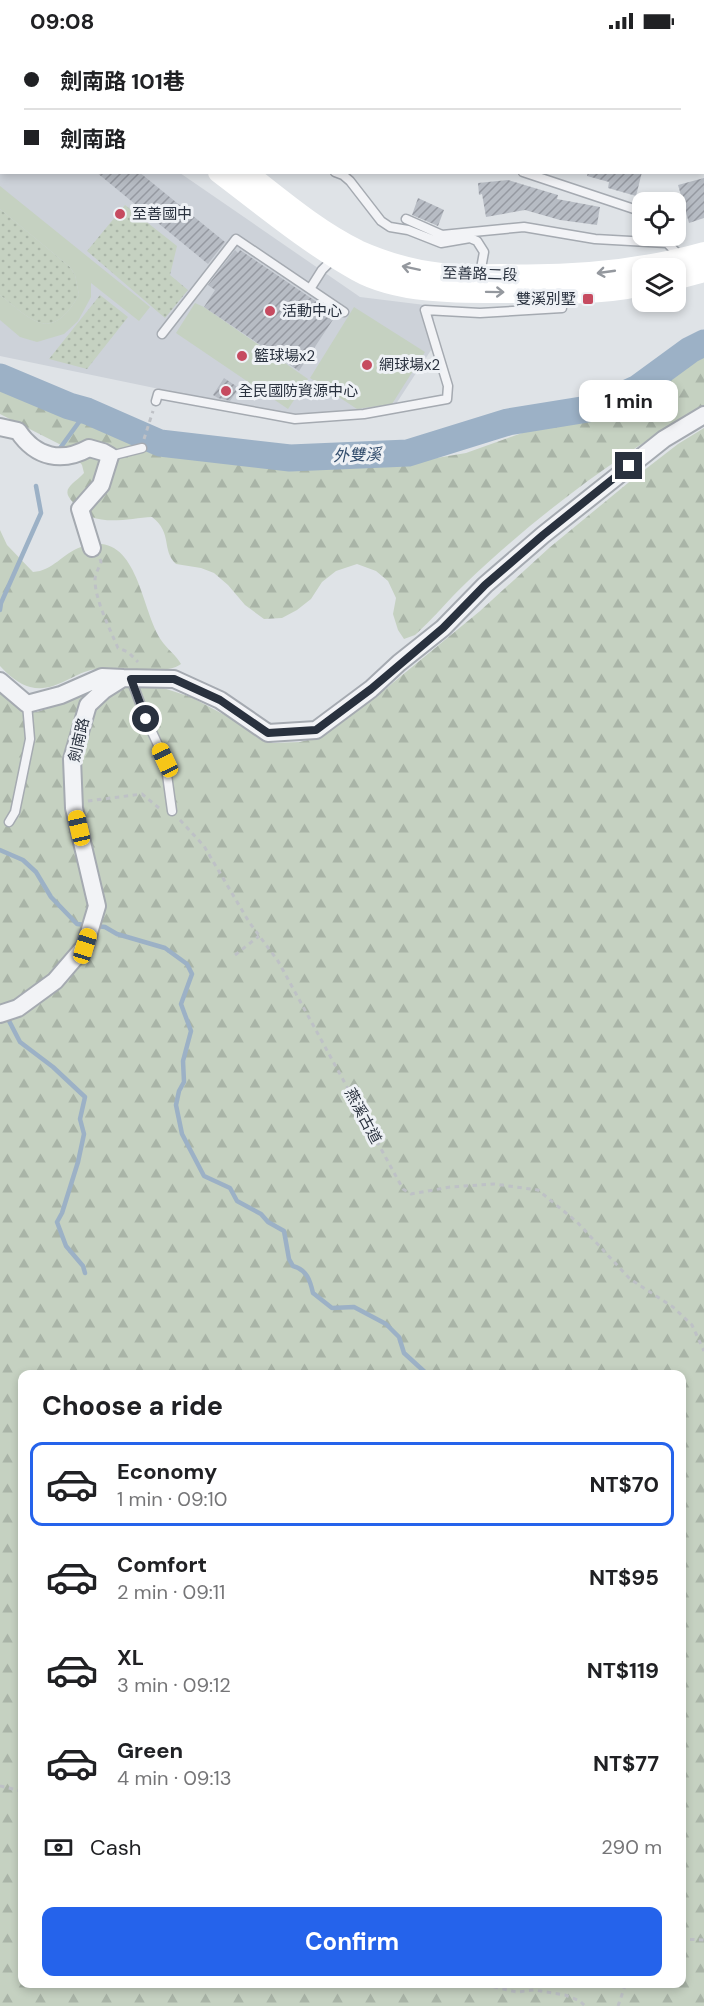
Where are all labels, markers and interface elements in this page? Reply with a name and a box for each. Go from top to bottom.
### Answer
text: 09:08 [30,7,94,36]
text: 劍南路 101巷 [60,67,185,96]
text: 劍南路 [60,125,126,154]
map controls [632,192,686,312]
button: locate [632,192,686,246]
place label: 至善國中 [132,204,192,224]
marker: 至善國中 [113,207,127,221]
button: layers [632,258,686,312]
one-way arrow [402,261,421,273]
street label: 至善路二段 [442,263,518,285]
one-way arrow [596,267,616,278]
one-way arrow [485,286,505,298]
place label: 雙溪別墅 [516,289,576,309]
marker: 雙溪別墅 [581,292,595,306]
place label: 活動中心 [282,301,342,321]
marker: 活動中心 [263,304,277,318]
place label: 籃球場x2 [254,346,315,366]
marker: 籃球場x2 [235,349,249,363]
place label: 網球場x2 [379,355,440,375]
marker: 網球場x2 [360,358,374,372]
callout: 1 min [580,379,678,421]
place label: 全民國防資源中心 [238,381,358,401]
marker: 全民國防資源中心 [219,384,233,398]
text: 1 min [604,388,653,414]
water label: 外雙溪 [333,444,383,466]
route end [615,452,642,479]
route start [132,705,159,732]
street label: 劍南路 [64,716,94,764]
car [149,740,181,780]
car [66,808,92,848]
car [71,926,99,966]
street label: 燕溪古道 [340,1085,386,1147]
text: Choose a ride [42,1388,223,1423]
icon: car [45,1457,99,1511]
text: Economy [117,1457,217,1486]
text: NT$70 [590,1470,659,1499]
text: 1 min · 09:10 [117,1486,227,1512]
icon: car [45,1550,99,1604]
text: Comfort [117,1550,207,1579]
text: NT$95 [589,1563,659,1592]
text: 2 min · 09:11 [117,1579,225,1605]
icon: car [45,1643,99,1697]
text: XL [117,1643,144,1672]
text: NT$119 [587,1656,659,1685]
text: 3 min · 09:12 [117,1672,231,1698]
icon: car [45,1736,99,1790]
text: Green [117,1736,183,1765]
text: NT$77 [593,1749,659,1778]
text: 4 min · 09:13 [117,1765,232,1791]
icon: cash [42,1831,75,1864]
text: Cash [90,1833,141,1862]
text: 290 m [601,1834,662,1860]
button: Confirm [42,1907,662,1976]

